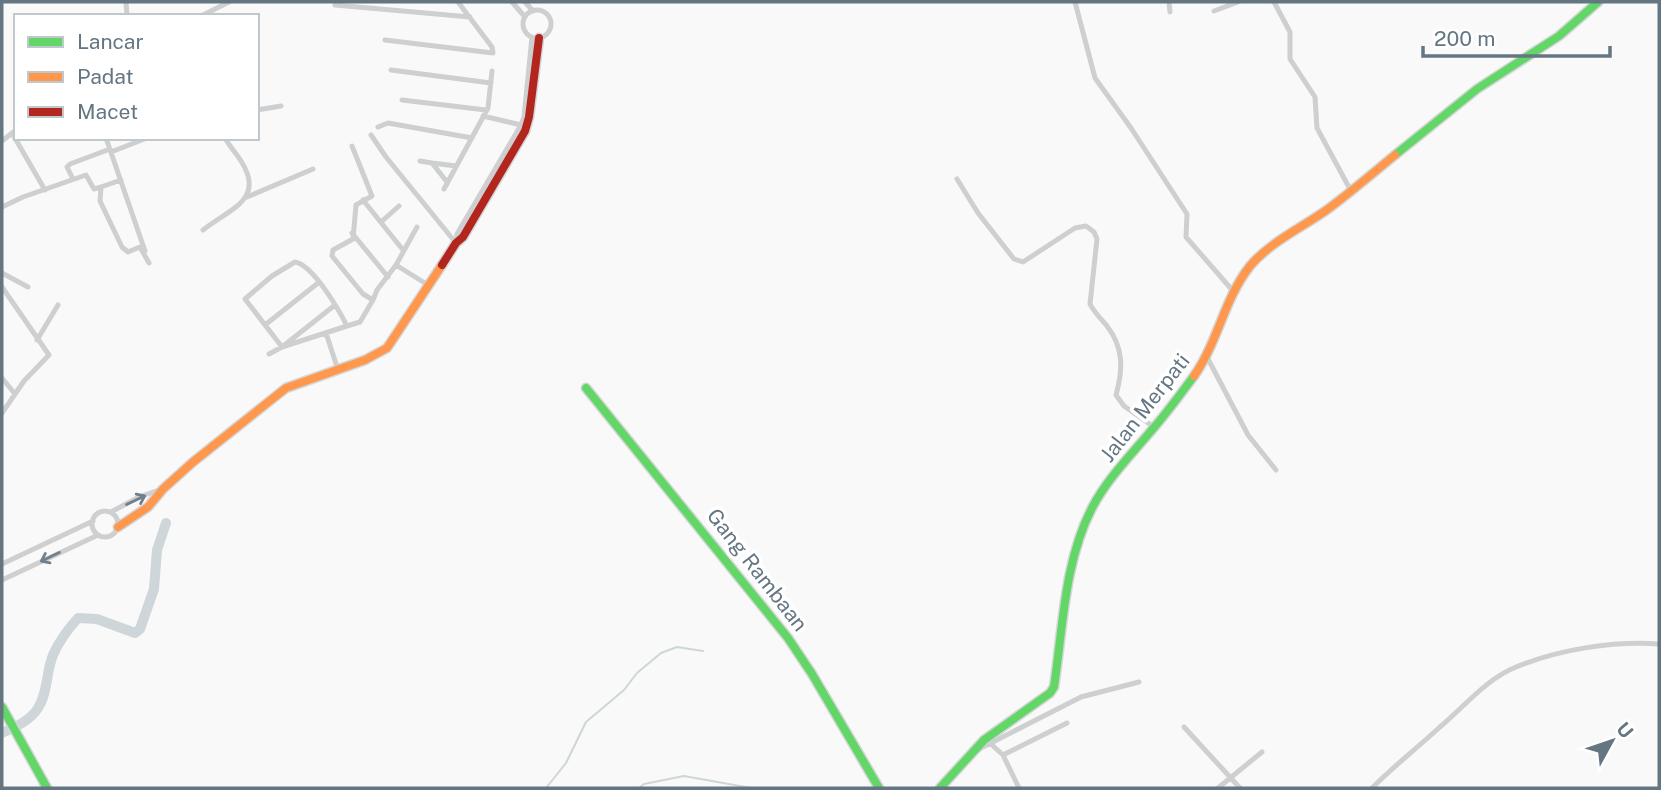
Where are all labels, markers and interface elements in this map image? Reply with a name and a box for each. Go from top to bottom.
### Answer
legend [14,14,259,140]
scale bar [1423,14,1610,58]
text: 200 m [1434,26,1495,51]
text: Lancar [77,29,144,54]
text: Padat [77,64,134,89]
text: Macet [77,99,138,124]
street label: Jalan Merpati [1095,349,1195,467]
one-way arrow [125,492,146,506]
street label: Gang Rambaan [702,503,813,636]
one-way arrow [40,551,61,564]
north arrow [1577,706,1647,776]
text: U [1612,718,1638,742]

